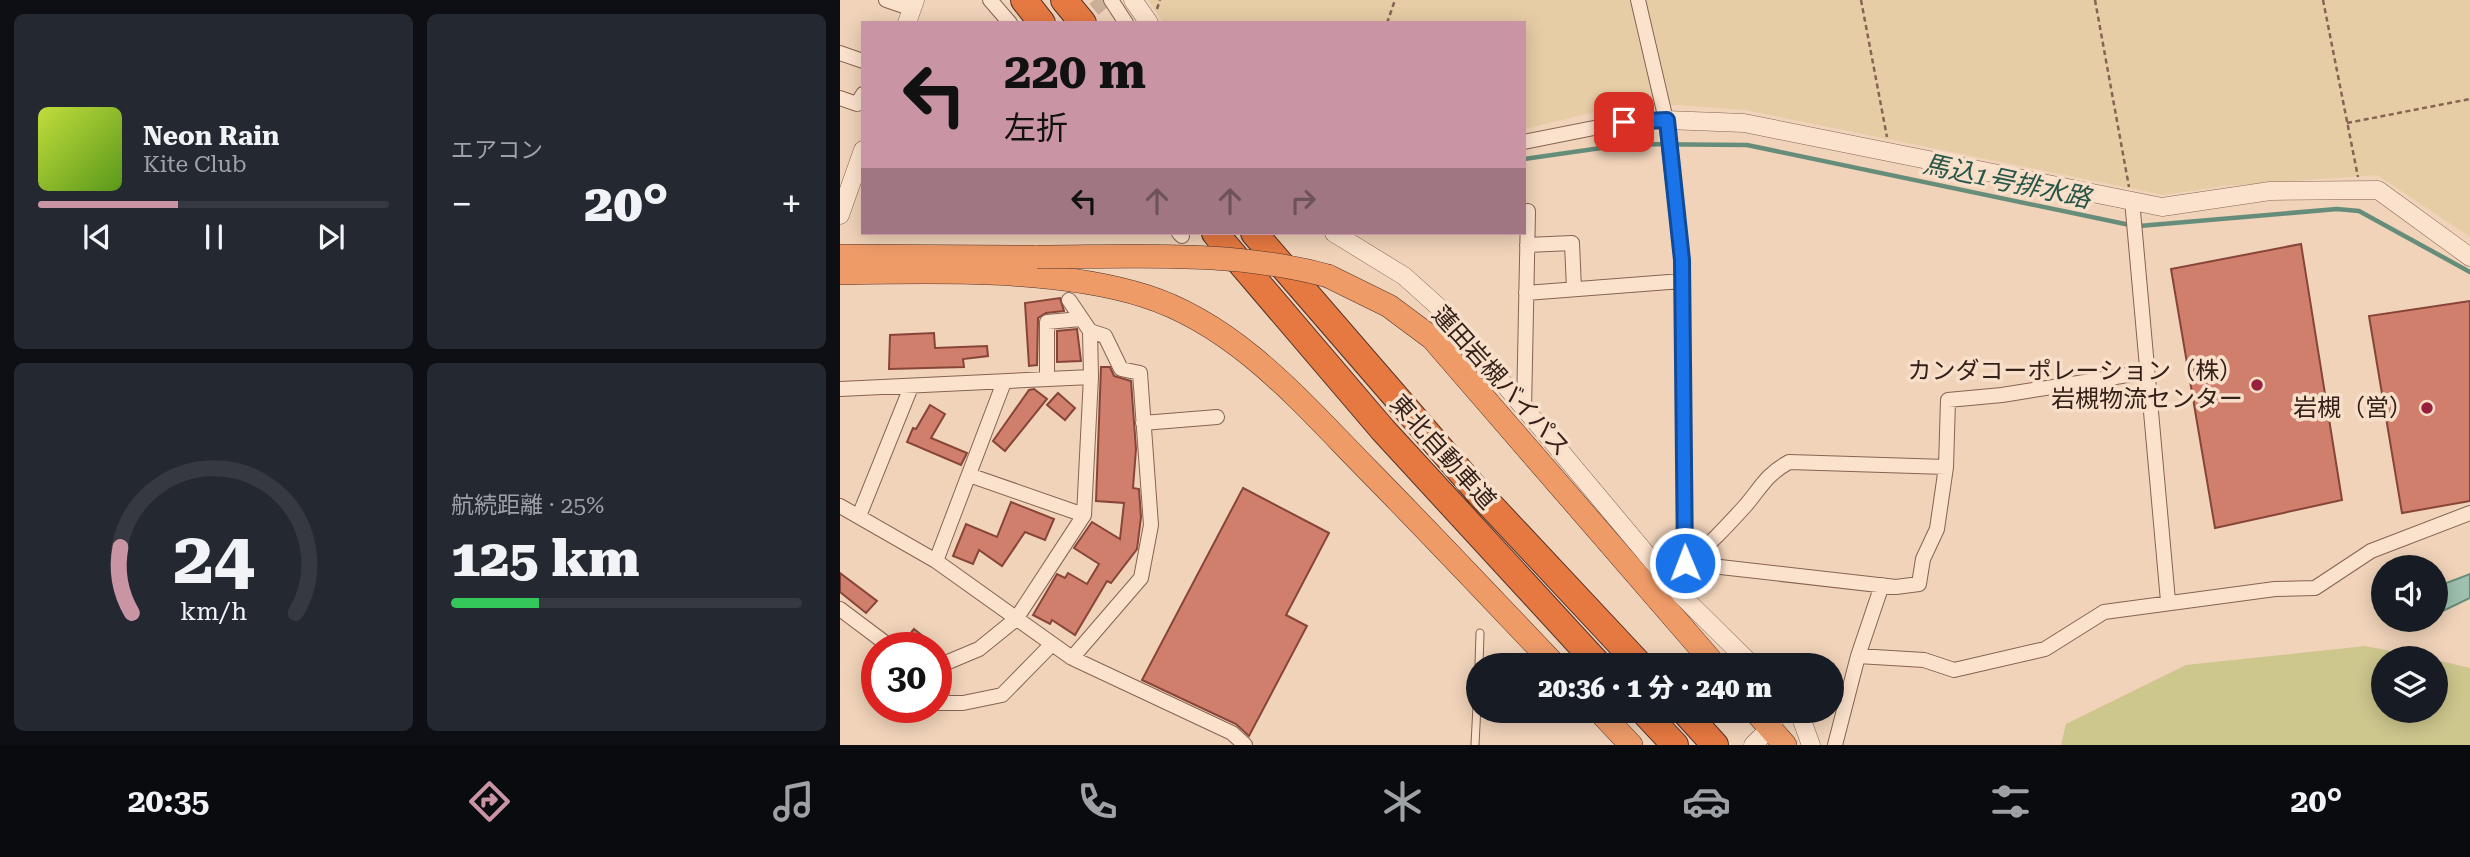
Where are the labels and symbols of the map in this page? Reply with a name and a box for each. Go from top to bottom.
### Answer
pin [1594,92,1654,152]
water label: 馬込1号排水路 [1920,149,2095,214]
street label: 蓮田岩槻バイパス [1427,300,1575,462]
place label: カンダコーポレーション（株） 岩槻物流センター [1907,357,2243,413]
marker: カンダコーポレーション（株） 岩槻物流センター [2249,377,2265,393]
street label: 東北自動車道 [1384,389,1502,515]
place label: 岩槻（営） [2293,394,2413,422]
marker: 岩槻（営） [2419,400,2435,416]
position arrow [1648,526,1722,600]
speed limit sign: 30 [861,632,952,723]

